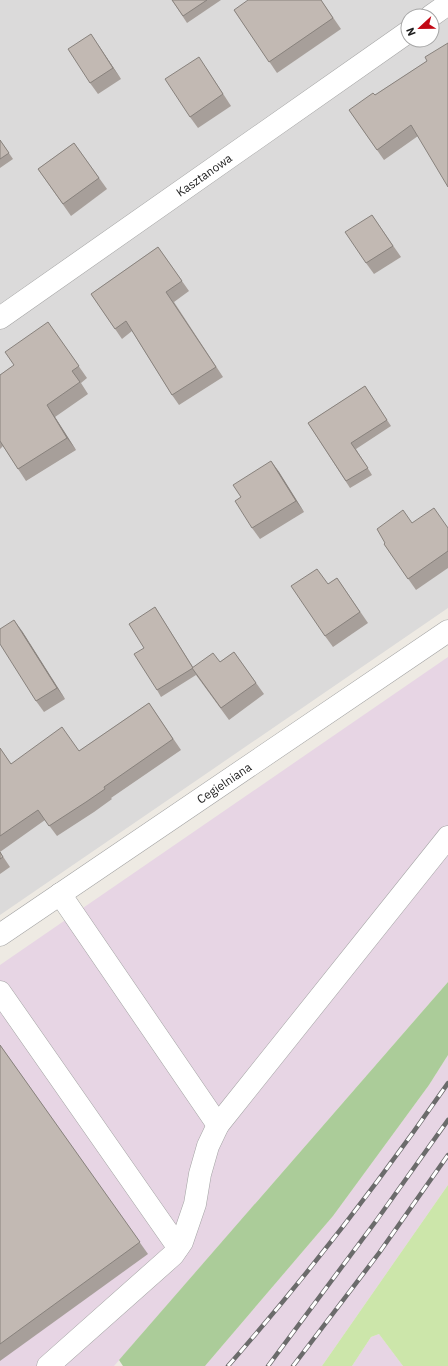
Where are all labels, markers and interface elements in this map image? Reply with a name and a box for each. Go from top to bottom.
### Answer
north arrow [400,8,440,48]
text: N [403,25,419,38]
street label: Kasztanowa [173,150,235,200]
street label: Cegielniana [194,759,255,807]

